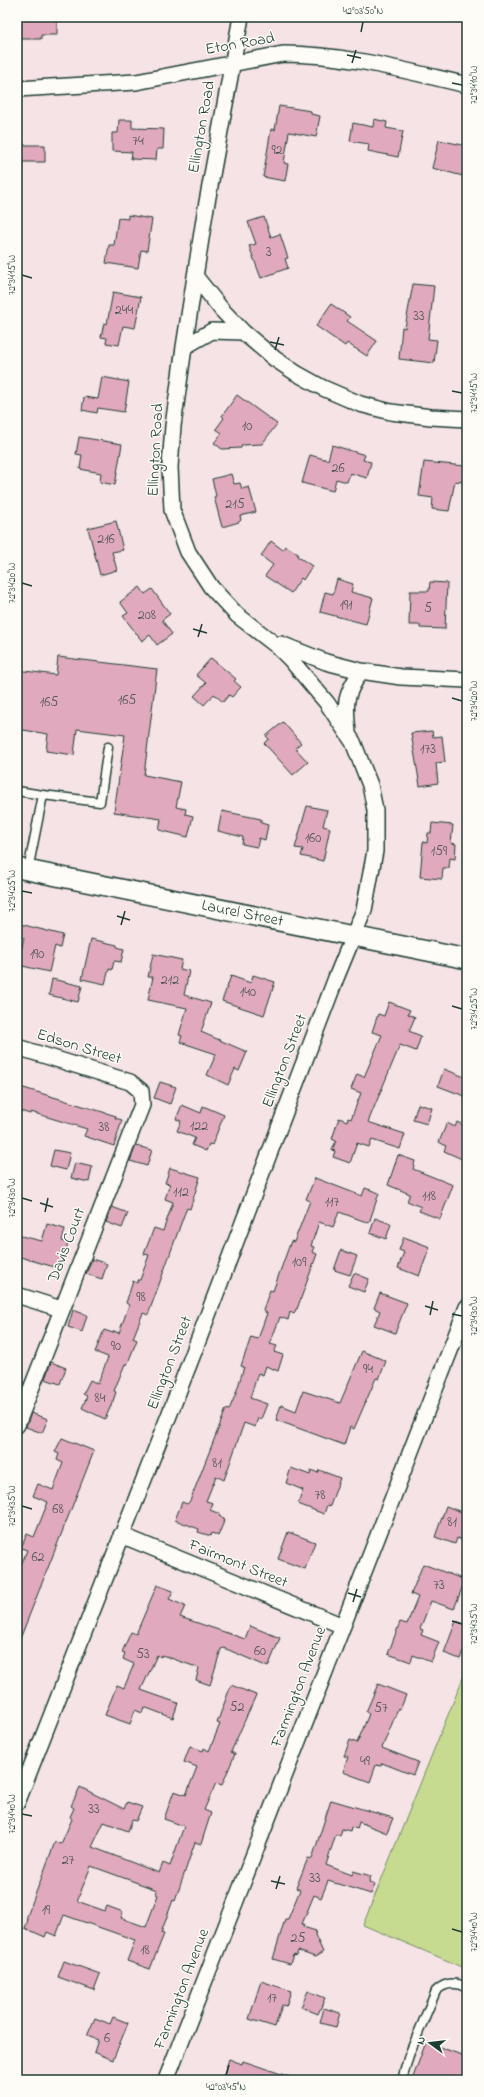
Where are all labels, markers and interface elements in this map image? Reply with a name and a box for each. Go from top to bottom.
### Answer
text: 42°03'50"N [343,4,383,19]
street label: Eton Road [203,26,277,62]
text: 72°34'10"W [467,65,482,104]
street label: Ellington Road [182,79,222,175]
house number: 74 [132,131,144,152]
house number: 92 [271,140,283,161]
house number: 3 [266,242,272,263]
text: 72°34'15"W [5,255,20,295]
house number: 244 [115,300,133,321]
house number: 33 [413,306,425,327]
text: 72°34'15"W [467,373,482,413]
street label: Ellington Road [142,403,170,497]
house number: 10 [242,416,252,437]
house number: 26 [331,458,345,479]
house number: 215 [225,494,245,515]
house number: 216 [97,529,115,550]
text: 72°34'20"W [5,563,20,603]
house number: 191 [339,595,353,616]
house number: 5 [424,598,432,619]
house number: 208 [138,605,156,626]
text: 72°34'20"W [467,681,482,721]
house number: 165 [118,690,136,711]
house number: 165 [40,692,58,713]
house number: 173 [420,739,436,760]
house number: 160 [305,828,321,849]
house number: 159 [431,841,448,862]
text: 72°34'25"W [5,870,20,912]
street label: Laurel Street [199,894,286,934]
house number: 190 [30,944,44,965]
house number: 212 [161,970,179,991]
house number: 140 [240,982,256,1003]
text: 72°34'25"W [467,988,482,1030]
street label: Ellington Street [256,1010,314,1111]
street label: Edson Street [34,1023,125,1071]
house number: 122 [190,1116,208,1137]
house number: 38 [98,1117,110,1138]
text: 72°34'30"W [5,1178,20,1218]
house number: 112 [173,1182,189,1203]
house number: 118 [422,1186,436,1207]
house number: 117 [325,1192,340,1213]
street label: Davis Court [41,1204,92,1287]
house number: 109 [292,1252,307,1273]
house number: 98 [136,1287,146,1308]
text: 72°34'30"W [467,1296,482,1336]
street label: Ellington Street [141,1312,199,1413]
house number: 90 [111,1336,121,1357]
house number: 94 [363,1359,373,1380]
house number: 84 [94,1388,106,1409]
house number: 81 [212,1453,222,1474]
text: 72°34'35"W [5,1485,20,1527]
house number: 78 [314,1485,326,1506]
house number: 68 [52,1499,64,1520]
house number: 81 [447,1512,457,1533]
street label: Fairmont Street [184,1533,292,1595]
house number: 62 [31,1547,45,1568]
house number: 73 [433,1575,445,1596]
text: 72°34'35"W [467,1603,482,1645]
street label: Farmington Avenue [265,1622,333,1752]
house number: 60 [254,1641,266,1662]
house number: 53 [136,1644,150,1665]
house number: 52 [230,1697,245,1718]
house number: 57 [374,1698,388,1719]
house number: 49 [360,1751,371,1772]
text: 72°34'40"W [5,1794,20,1834]
house number: 33 [88,1799,100,1820]
house number: 27 [62,1850,75,1871]
house number: 33 [309,1868,321,1889]
house number: 19 [42,1900,51,1921]
text: 72°34'40"W [467,1912,482,1952]
street label: Farmington Avenue [148,1924,216,2054]
house number: 25 [291,1928,305,1949]
house number: 18 [140,1940,150,1961]
house number: 17 [267,1988,277,2009]
north arrow [410,2023,450,2063]
house number: 6 [104,2028,110,2049]
text: N [413,2035,430,2046]
text: 42°03'45"N [206,2080,246,2095]

